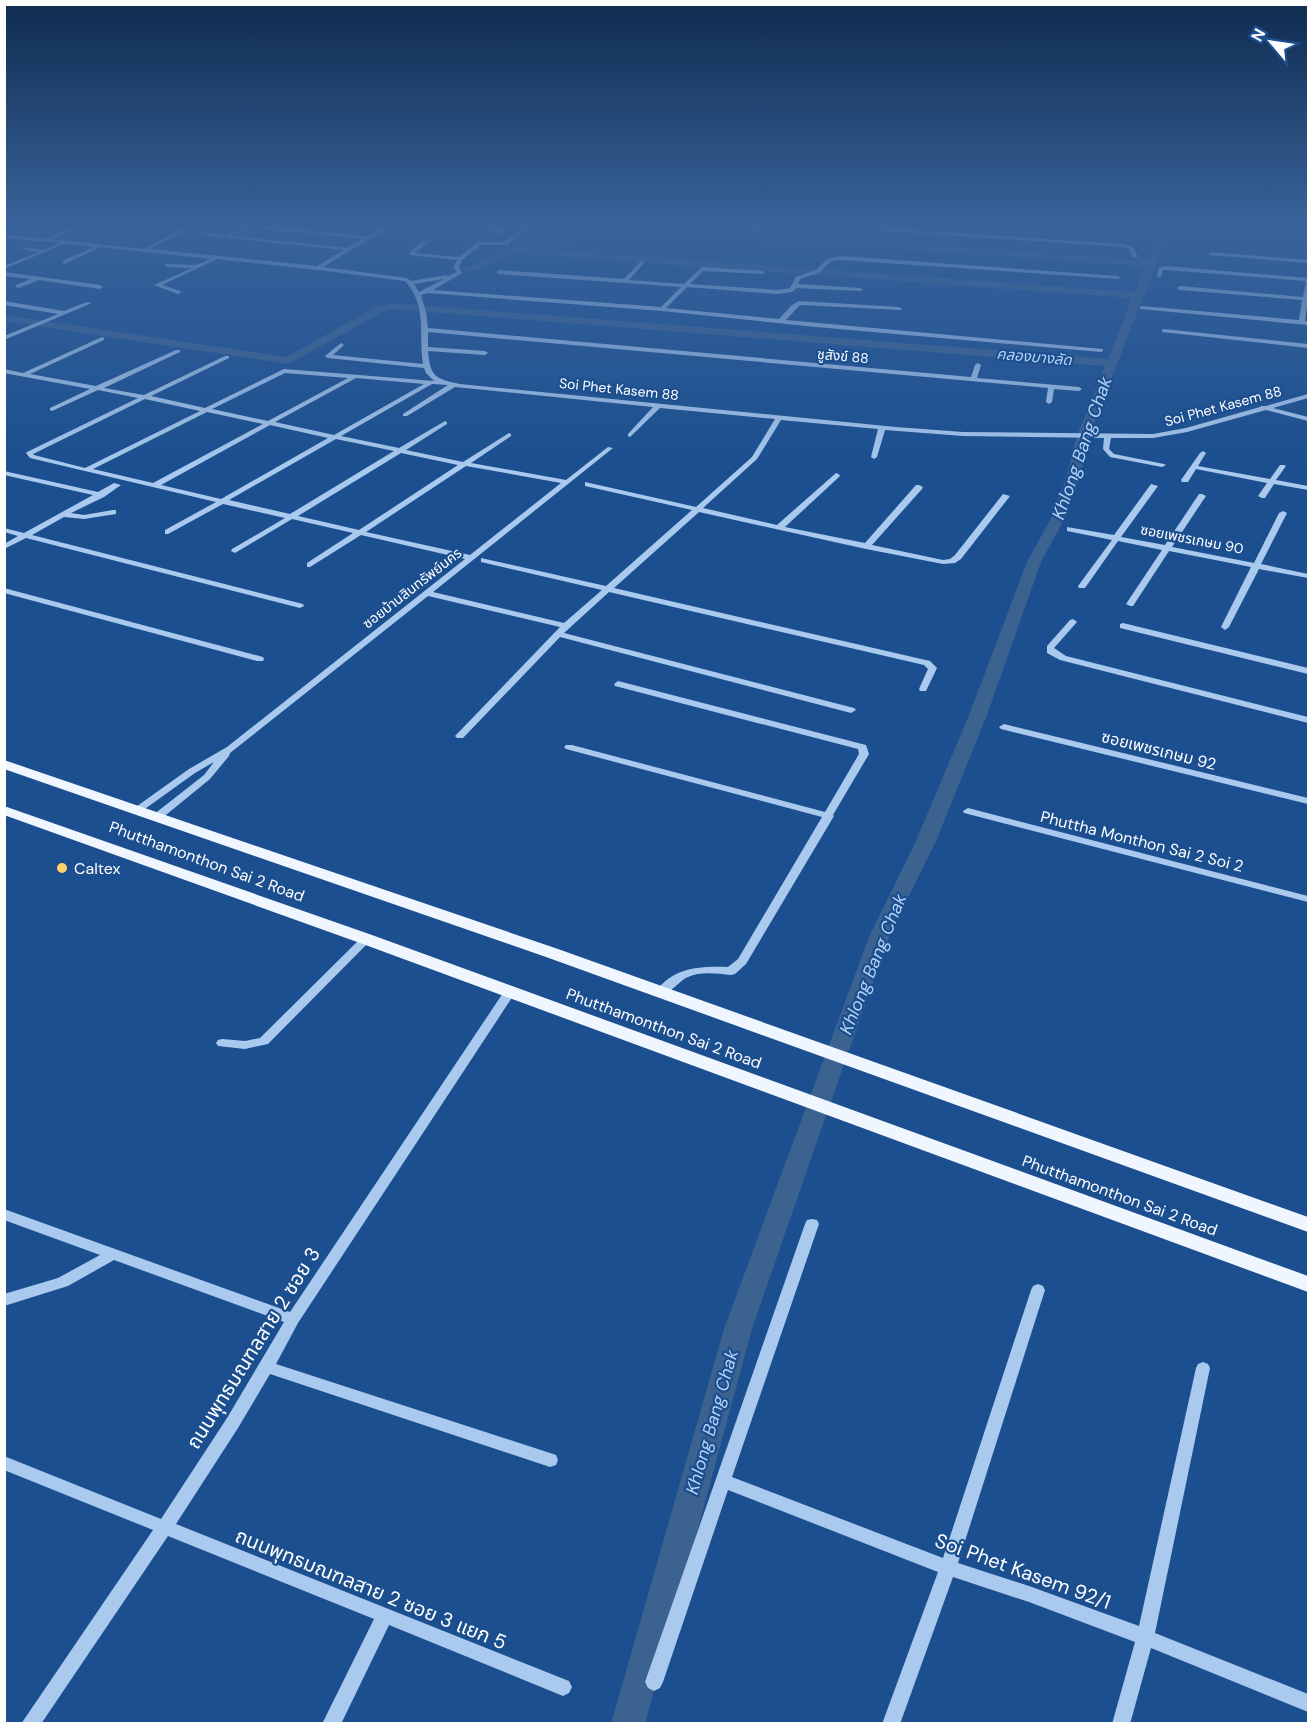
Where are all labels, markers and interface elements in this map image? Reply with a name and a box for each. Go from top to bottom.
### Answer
north arrow [1241,12,1301,72]
text: N [1246,25,1270,45]
water label: คลองบางลัด [996,344,1073,370]
street label: ชูสังข์ 88 [816,345,870,367]
water label: Khlong Bang Chak [1046,373,1118,523]
street label: Soi Phet Kasem 88 [558,374,680,404]
street label: Soi Phet Kasem 88 [1163,382,1283,430]
street label: ซอยเพชรเกษม 90 [1139,520,1245,558]
street label: ซอยบ้านสินทรัพย์นคร [359,544,465,632]
street label: ซอยเพชรเกษม 92 [1099,726,1218,775]
street label: Phuttha Monthon Sai 2 Soi 2 [1038,806,1246,877]
street label: Phutthamonthon Sai 2 Road [106,816,307,907]
place label: Caltex [74,858,121,879]
marker: Caltex [55,861,69,875]
water label: Khlong Bang Chak [834,889,912,1038]
street label: Phutthamonthon Sai 2 Road [563,983,764,1074]
street label: Phutthamonthon Sai 2 Road [1019,1150,1220,1241]
street label: ถนนพุทธมณฑลสาย 2 ซอย 3 [180,1242,326,1454]
water label: Khlong Bang Chak [680,1346,744,1497]
street label: ถนนพุทธมณฑลสาย 2 ซอย 3 แยก 5 [231,1523,511,1655]
street label: Soi Phet Kasem 92/1 [931,1527,1115,1615]

